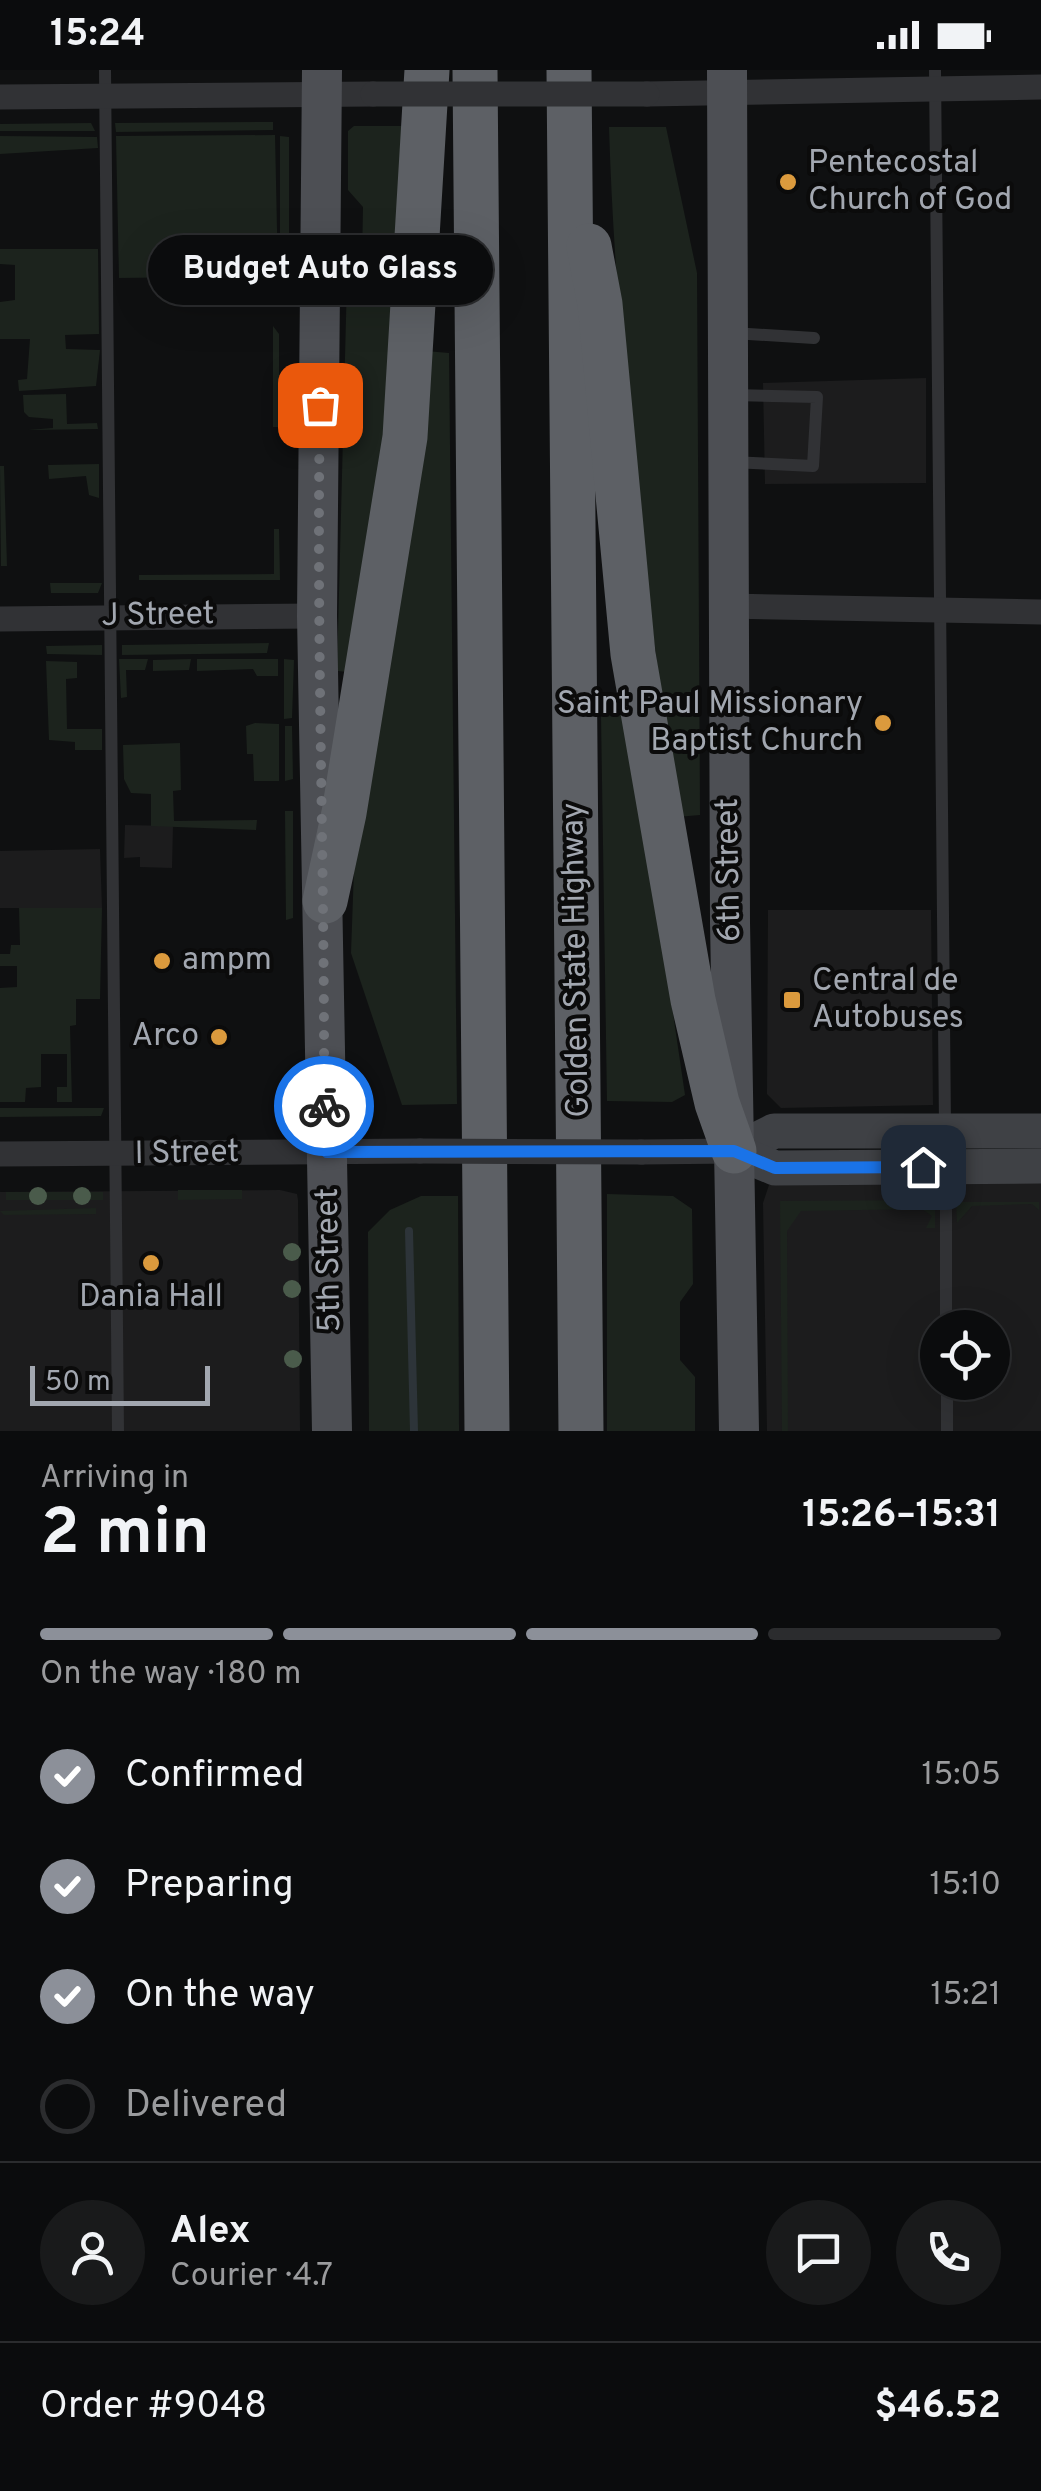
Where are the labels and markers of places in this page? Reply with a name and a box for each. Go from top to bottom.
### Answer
place label: Pentecostal Church of God [808,144,1012,221]
marker: Pentecostal Church of God [777,171,799,193]
callout: Budget Auto Glass [148,235,492,305]
pin [278,363,363,448]
place label: Saint Paul Missionary Baptist Church [557,685,863,762]
marker: Saint Paul Missionary Baptist Church [872,712,894,734]
place label: ampm [182,941,272,981]
marker: ampm [151,950,173,972]
place label: Central de Autobuses [812,962,964,1039]
marker: Central de Autobuses [781,989,803,1011]
place label: Arco [132,1017,199,1057]
marker: Arco [208,1026,230,1048]
pin [881,1125,966,1210]
marker: Dania Hall [140,1252,162,1274]
place label: Dania Hall [79,1278,223,1318]

